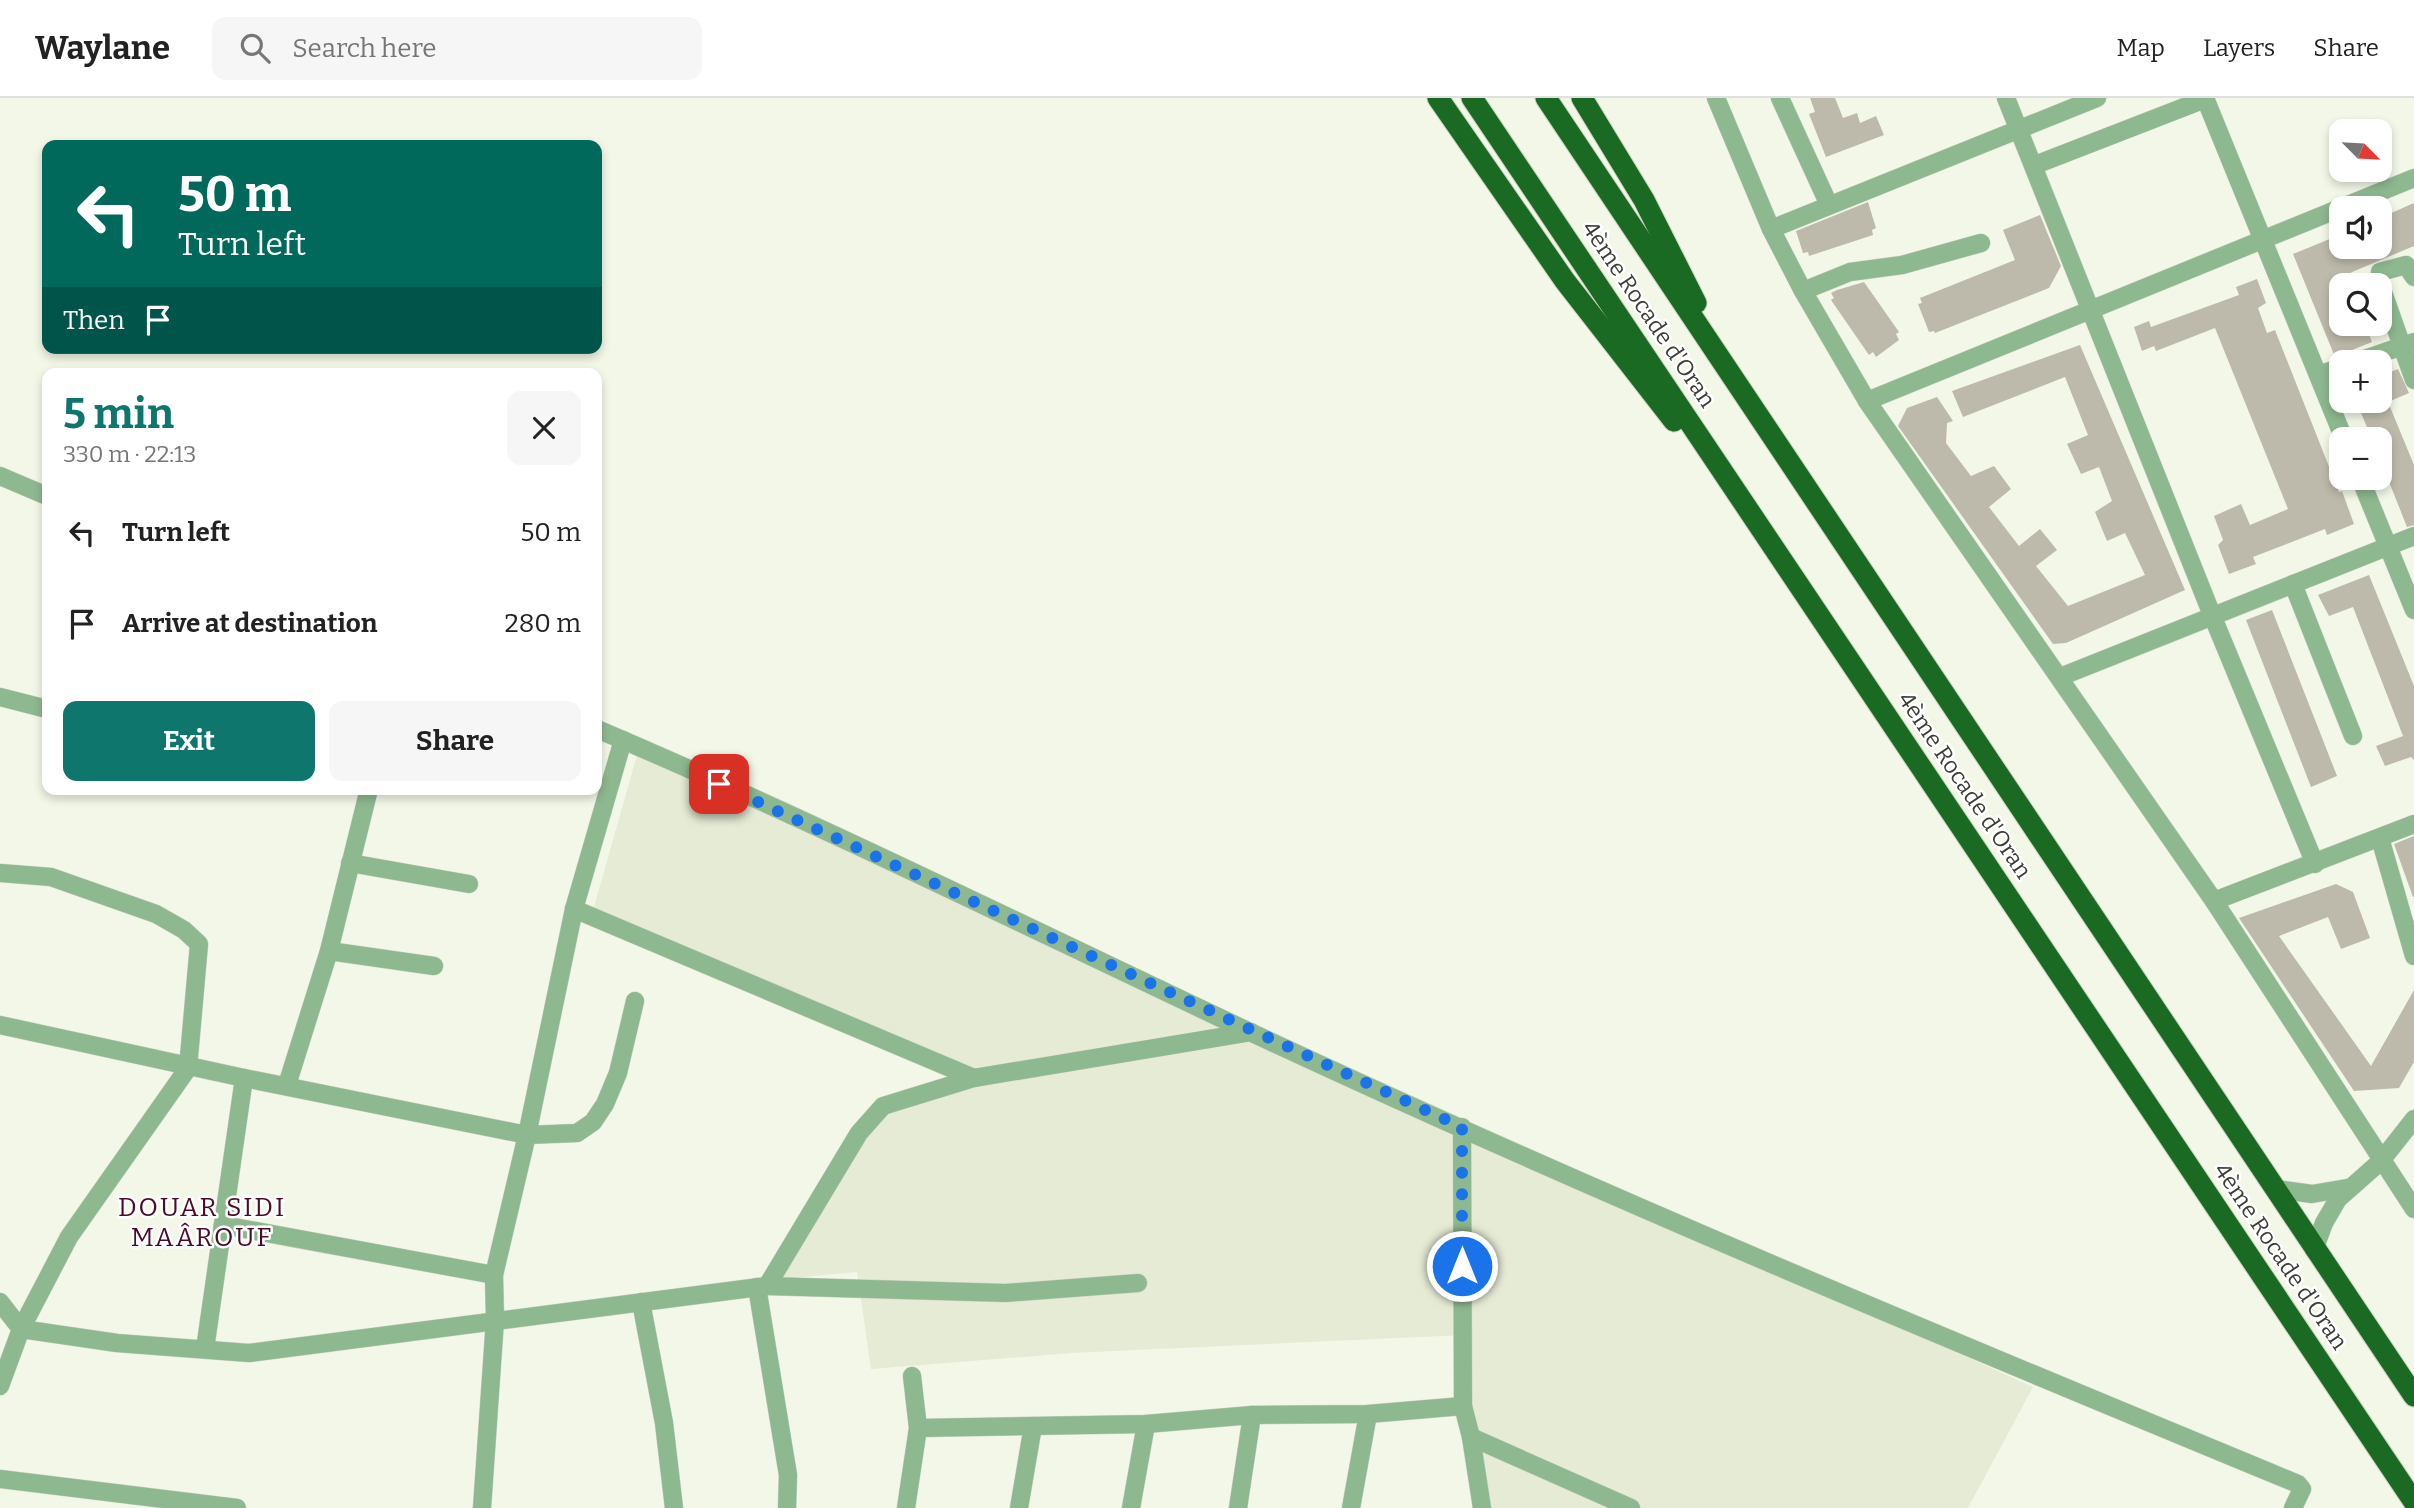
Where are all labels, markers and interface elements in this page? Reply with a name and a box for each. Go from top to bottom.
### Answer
search box [212,17,702,80]
text: Waylane [35,28,170,68]
icon: search [236,29,274,67]
text: Search here [292,33,437,64]
text: Map [2117,34,2165,62]
text: Layers [2203,34,2275,62]
text: Share [2313,34,2379,62]
north arrow [2329,119,2392,182]
map controls [2329,119,2392,490]
text: 50 m [178,165,291,224]
icon: left [63,168,154,259]
button: sound [2329,196,2392,259]
street label: 4ème Rocade d'Oran [1576,215,1722,413]
text: Turn left [178,225,306,263]
button: search [2329,273,2392,336]
icon: arrive [139,301,177,339]
text: Then [63,305,125,336]
button: + [2329,350,2392,413]
text: 5 min [63,389,174,439]
button: close [507,391,581,465]
button: − [2329,427,2392,490]
text: 330 m · 22:13 [63,440,196,468]
icon: left [63,514,101,552]
text: Turn left [122,517,230,548]
text: 50 m [520,517,581,548]
icon: arrive [63,605,101,643]
text: Arrive at destination [122,608,377,639]
text: 280 m [505,608,581,639]
street label: 4ème Rocade d'Oran [1892,686,2038,884]
button: Exit [63,701,315,781]
button: Share [329,701,581,781]
pin [689,754,749,814]
icon: arrive [700,765,738,803]
street label: 4ème Rocade d'Oran [2208,1157,2354,1355]
district label: DOUAR SIDI MAÂROUF [118,1192,286,1253]
position arrow [1425,1229,1499,1303]

